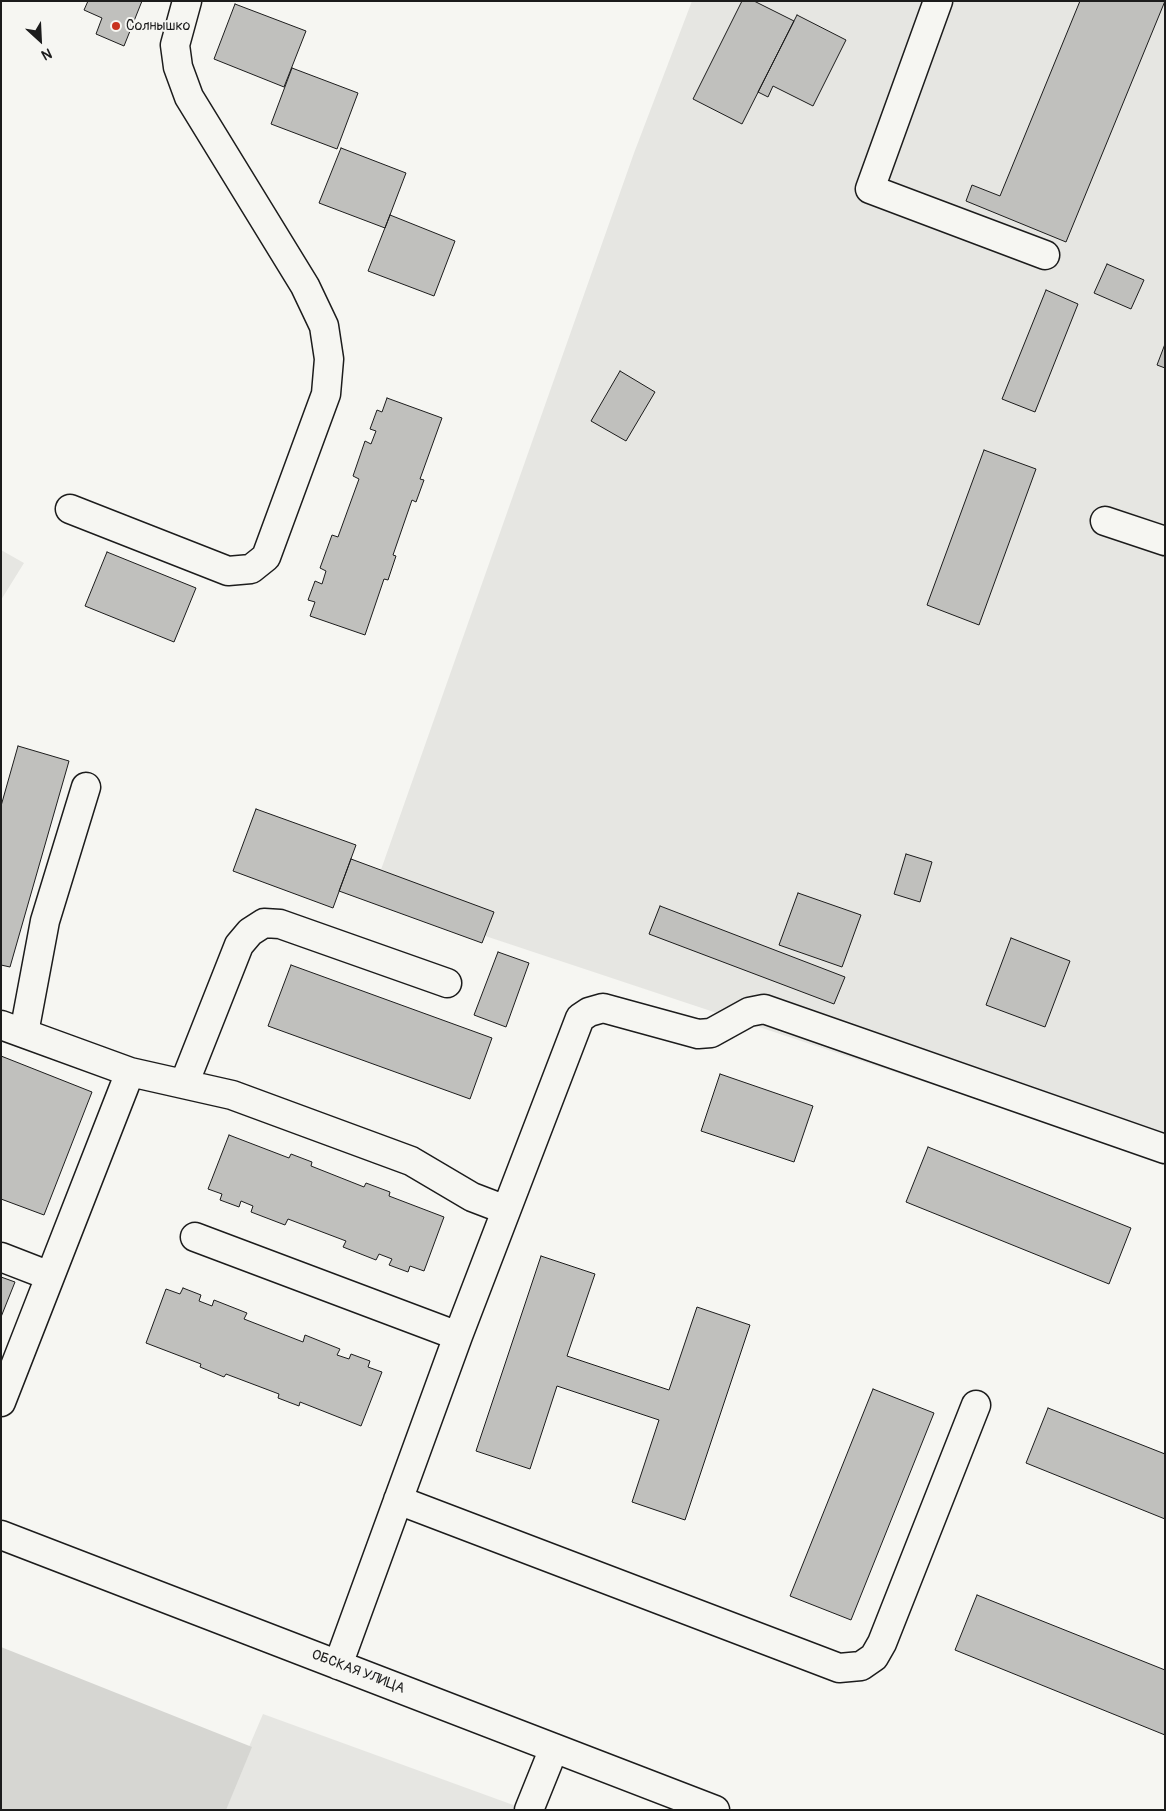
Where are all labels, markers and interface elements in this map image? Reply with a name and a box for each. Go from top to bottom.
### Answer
north arrow [15,15,65,65]
place label: Солнышко [126,18,190,34]
marker: Солнышко [110,20,122,32]
text: N [39,44,54,64]
street label: ОБСКАЯ УЛИЦА [309,1647,407,1697]

